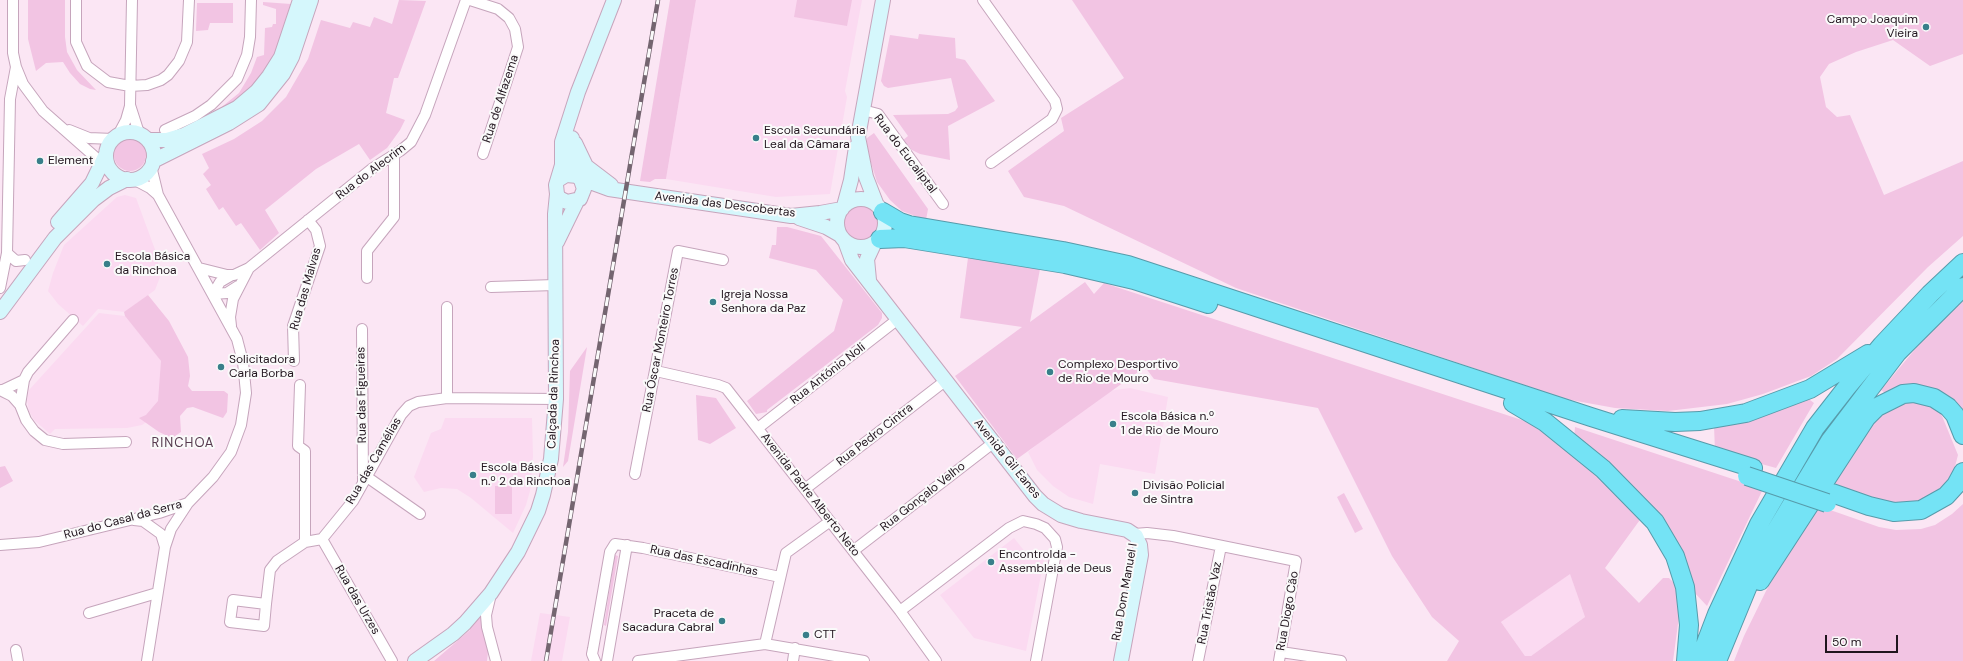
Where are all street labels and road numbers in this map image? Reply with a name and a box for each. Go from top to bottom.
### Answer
street label: Rua de Alfazema [480,53,522,145]
street label: Rua do Eucaliptal [871,112,939,196]
street label: Rua do Alecrim [333,141,409,203]
street label: Avenida das Descobertas [654,189,796,221]
street label: Rua das Malvas [287,246,325,332]
street label: Rua Óscar Monteiro Torres [640,266,682,414]
street label: Calçada da Rinchoa [545,339,563,449]
street label: Rua António Noli [788,340,868,408]
street label: Rua das Figueiras [354,347,370,443]
street label: Rua Pedro Cintra [834,401,916,469]
street label: Rua das Camélias [343,415,405,507]
street label: Avenida Gil Eanes [971,416,1043,502]
street label: Avenida Padre Alberto Neto [757,430,863,560]
street label: Rua Gonçalo Velho [878,459,968,535]
street label: Rua do Casal da Serra [62,497,184,543]
street label: Rua Dom Manuel I [1109,542,1141,642]
street label: Rua das Escadinhas [649,543,759,579]
street label: Rua Tristão Vaz [1195,561,1225,645]
street label: Rua das Urzes [331,563,383,637]
street label: Rua Diogo Cão [1274,570,1302,652]

